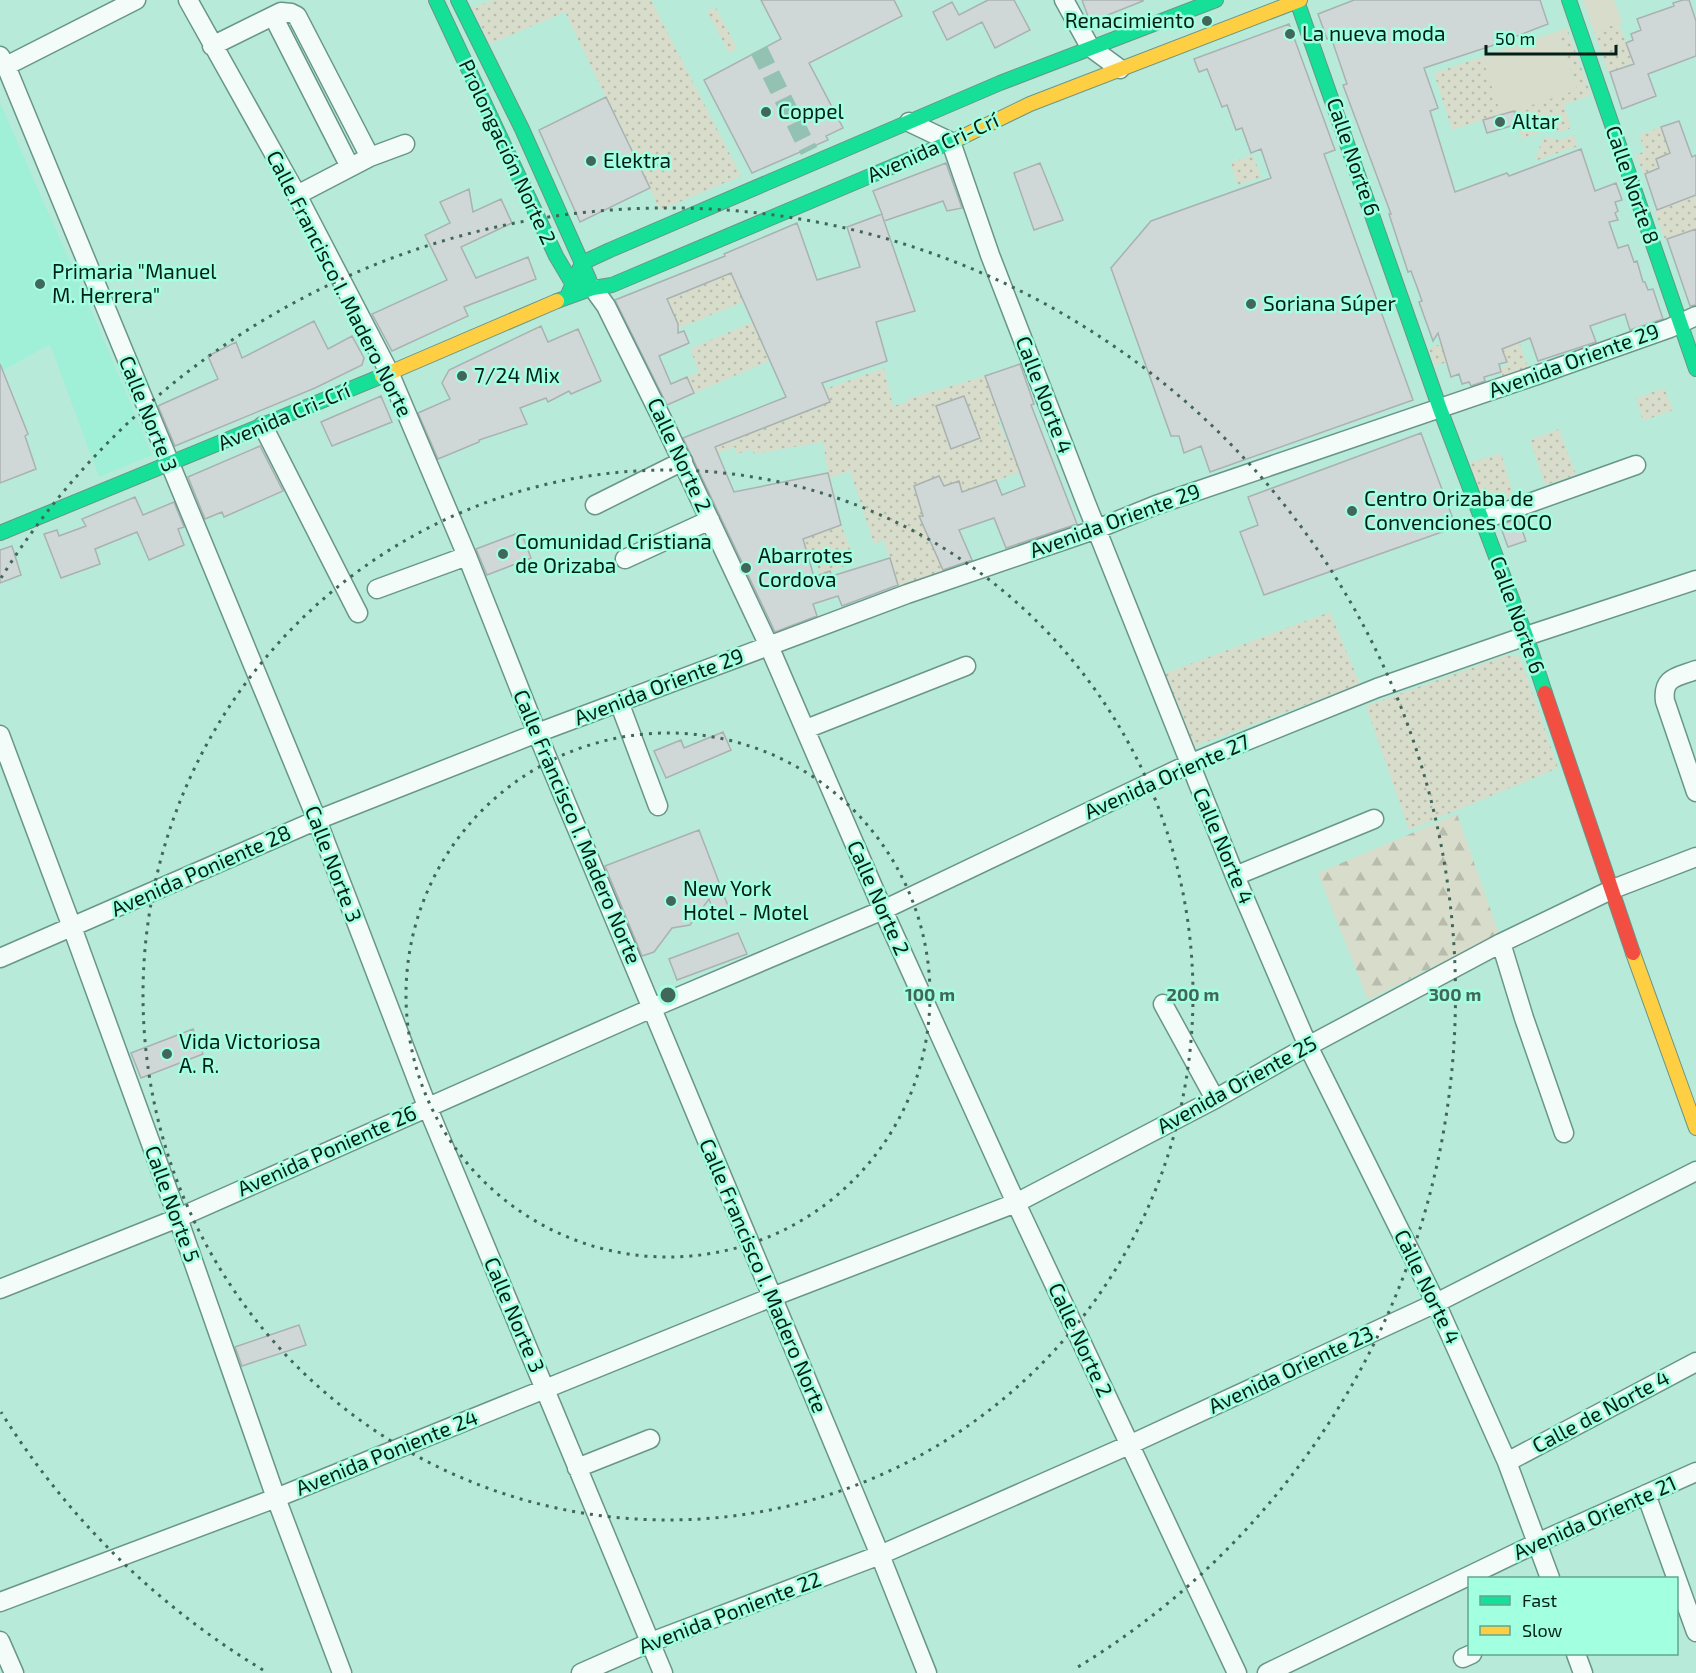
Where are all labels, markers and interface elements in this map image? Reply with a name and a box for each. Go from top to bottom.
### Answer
place label: Renacimiento [1065,7,1195,32]
marker: Renacimiento [1200,14,1214,28]
scale bar [1486,18,1616,56]
place label: La nueva moda [1302,20,1446,45]
marker: La nueva moda [1283,27,1297,41]
text: 50 m [1495,27,1535,49]
street label: Prolongación Norte 2 [455,55,562,248]
street label: Calle Norte 6 [1323,94,1386,219]
place label: Coppel [778,98,845,123]
marker: Coppel [759,105,773,119]
street label: Avenida Cri-Crí [863,106,1003,187]
place label: Altar [1512,108,1560,133]
marker: Altar [1493,115,1507,129]
street label: Calle Norte 8 [1601,122,1665,247]
street label: Calle Francisco I. Madero Norte [262,146,419,421]
place label: Elektra [603,147,671,172]
marker: Elektra [584,154,598,168]
place label: Primaria "Manuel M. Herrera" [52,258,217,307]
marker: Primaria "Manuel M. Herrera" [33,277,47,291]
place label: Soriana Súper [1263,290,1396,315]
marker: Soriana Súper [1244,297,1258,311]
street label: Avenida Oriente 29 [1485,317,1662,402]
street label: Calle Norte 4 [1012,332,1079,457]
street label: Calle Norte 3 [115,352,184,475]
place label: 7/24 Mix [474,362,560,387]
marker: 7/24 Mix [455,369,469,383]
street label: Avenida Cri-Crí [214,376,354,455]
street label: Calle Norte 2 [643,393,718,515]
street label: Avenida Oriente 29 [1026,477,1203,562]
place label: Centro Orizaba de Convenciones COCO [1364,485,1552,534]
marker: Centro Orizaba de Convenciones COCO [1345,504,1359,518]
place label: Comunidad Cristiana de Orizaba [515,528,712,577]
place label: Abarrotes Cordova [758,542,853,591]
marker: Comunidad Cristiana de Orizaba [496,547,510,561]
street label: Calle Norte 6 [1486,552,1551,677]
marker: Abarrotes Cordova [739,561,753,575]
street label: Avenida Oriente 29 [570,642,747,729]
street label: Calle Francisco I. Madero Norte [509,686,648,967]
street label: Avenida Oriente 27 [1080,728,1253,823]
street label: Calle Norte 4 [1189,783,1260,907]
street label: Calle Norte 3 [301,802,368,925]
street label: Avenida Poniente 28 [107,819,294,921]
street label: Calle Norte 2 [843,836,916,959]
place label: New York Hotel - Motel [683,875,809,924]
marker: New York Hotel - Motel [664,894,678,908]
text: 100 m [905,983,955,1005]
text: 200 m [1167,983,1219,1005]
text: 300 m [1429,983,1481,1005]
centre of rings [658,985,678,1005]
place label: Vida Victoriosa A. R. [179,1028,321,1077]
street label: Avenida Oriente 25 [1152,1029,1320,1138]
marker: Vida Victoriosa A. R. [160,1047,174,1061]
street label: Avenida Poniente 26 [233,1099,420,1200]
street label: Calle Francisco I. Madero Norte [695,1135,834,1416]
street label: Calle Norte 5 [141,1142,206,1265]
street label: Calle Norte 4 [1390,1225,1467,1348]
street label: Calle Norte 3 [480,1253,551,1376]
street label: Calle Norte 2 [1044,1278,1119,1400]
street label: Avenida Oriente 23 [1204,1319,1377,1418]
street label: Calle de Norte 4 [1527,1364,1673,1457]
street label: Avenida Poniente 24 [292,1404,481,1500]
street label: Avenida Oriente 21 [1509,1469,1680,1564]
street label: Avenida Poniente 22 [635,1565,824,1658]
legend [1468,1577,1678,1655]
text: Fast [1522,1589,1557,1611]
text: Slow [1522,1619,1563,1641]

